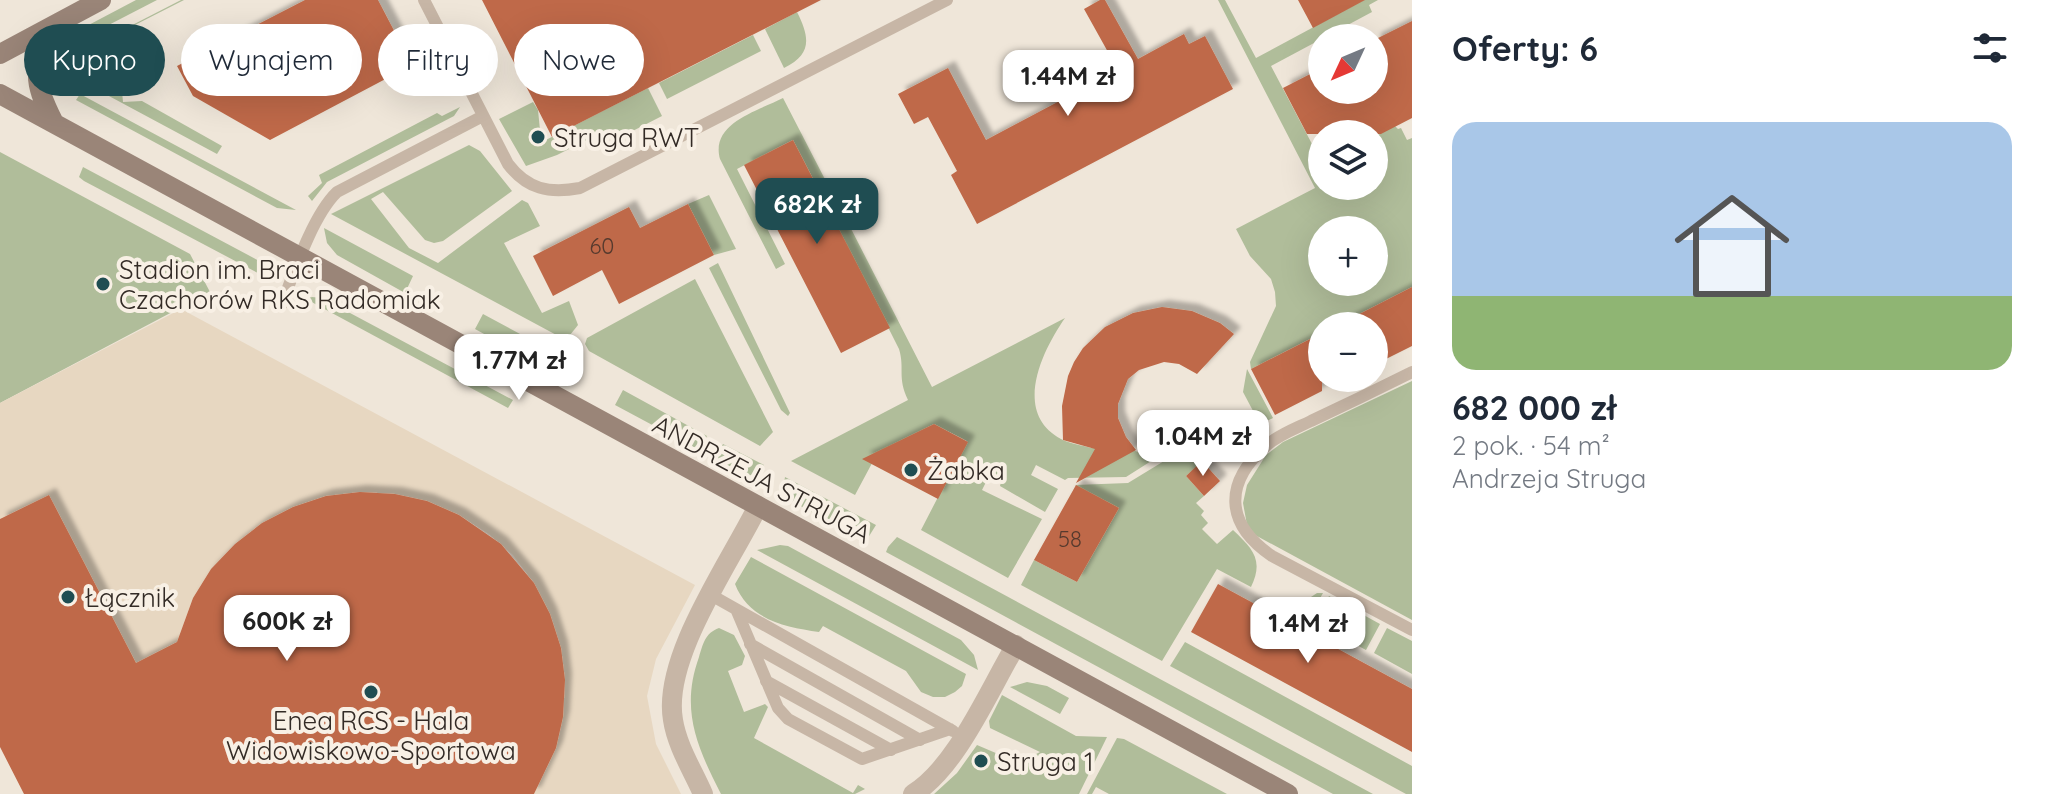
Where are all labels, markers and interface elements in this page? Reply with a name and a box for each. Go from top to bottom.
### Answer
chip: Kupno [24,24,165,96]
chip: Wynajem [181,24,362,96]
chip: Filtry [378,24,498,96]
chip: Nowe [514,24,644,96]
north arrow [1308,24,1388,104]
map controls [1308,24,1388,392]
icon: filters [1968,26,2012,70]
text: Oferty: 6 [1452,27,1598,70]
pin: 1.44M zł [985,50,1151,118]
text: 1.44M zł [1021,59,1115,92]
button: layers [1308,120,1388,200]
place label: Struga RWT [554,121,699,154]
marker: Struga RWT [529,128,547,146]
icon: home [1660,174,1804,318]
pin: 682K zł [743,178,891,246]
text: 682K zł [773,187,861,220]
button: + [1308,216,1388,296]
house number: 60 [590,232,614,260]
place label: Stadion im. Braci Czachorów RKS Radomiak [119,253,441,316]
marker: Stadion im. Braci Czachorów RKS Radomiak [94,275,112,293]
button: − [1308,312,1388,392]
pin: 1.77M zł [436,334,602,402]
text: 1.77M zł [472,343,566,376]
text: 682 000 zł [1452,386,1616,429]
street label: ANDRZEJA STRUGA [647,407,877,551]
pin: 1.04M zł [1120,410,1286,478]
text: 1.04M zł [1155,419,1251,452]
text: 2 pok. · 54 m² [1452,429,1610,462]
place label: Żabka [927,454,1005,487]
marker: Żabka [902,461,920,479]
text: Andrzeja Struga [1452,462,1646,495]
house number: 58 [1058,525,1082,553]
place label: Łącznik [84,581,175,614]
marker: Łącznik [59,588,77,606]
pin: 600K zł [213,595,361,663]
pin: 1.4M zł [1234,597,1382,665]
text: 600K zł [242,604,332,637]
text: 1.4M zł [1268,606,1348,639]
marker: Enea RCS - Hala Widowiskowo-Sportowa [362,683,380,701]
place label: Enea RCS - Hala Widowiskowo-Sportowa [226,704,516,767]
place label: Struga 1 [997,745,1094,778]
marker: Struga 1 [972,752,990,770]

